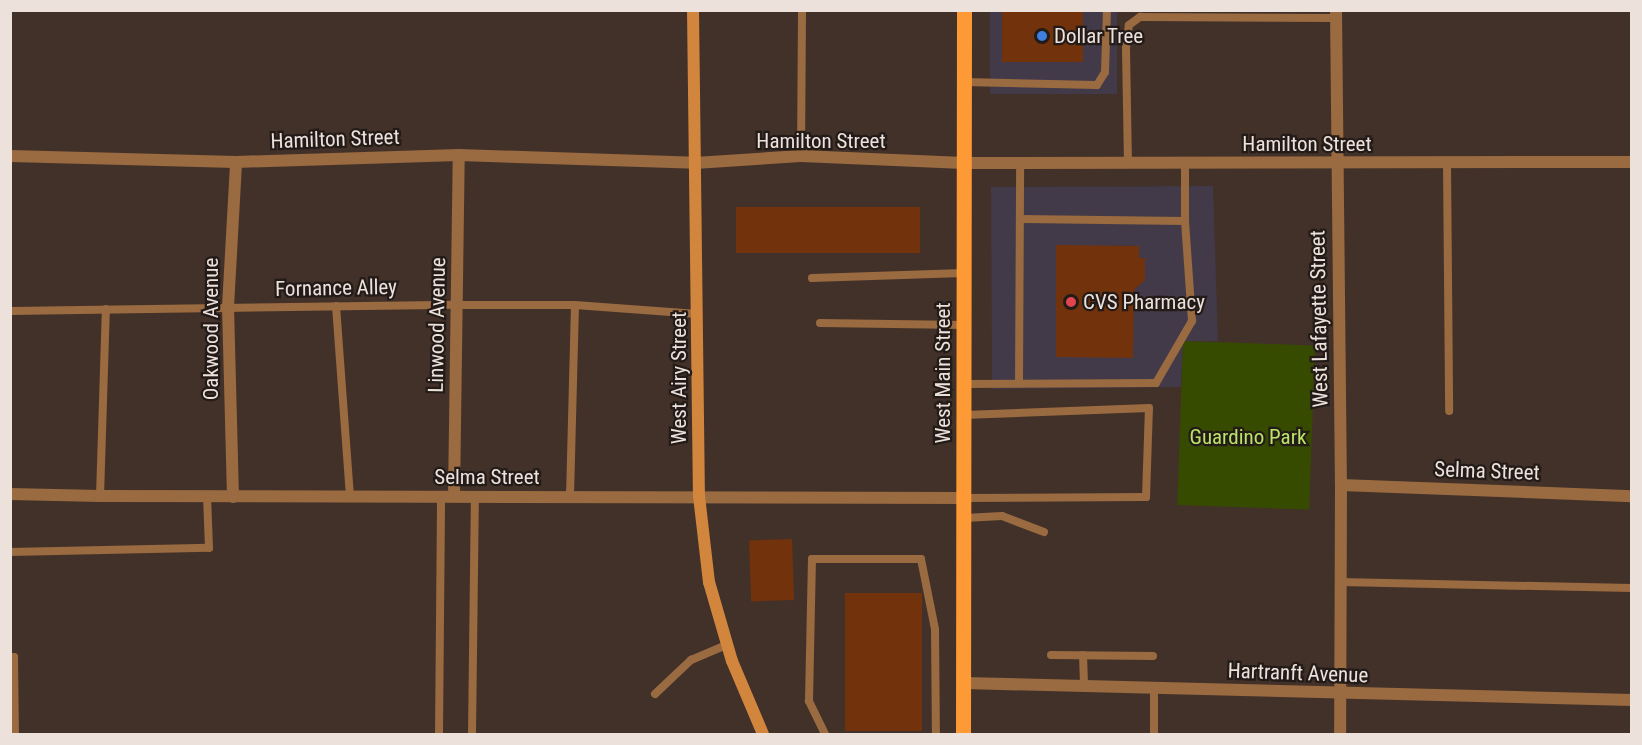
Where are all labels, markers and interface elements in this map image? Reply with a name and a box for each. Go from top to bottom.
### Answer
place label: Dollar Tree [1054,23,1143,49]
marker: Dollar Tree [1035,29,1049,43]
street label: Hamilton Street [270,124,400,154]
street label: Hamilton Street [756,128,886,154]
street label: Hamilton Street [1242,131,1372,157]
street label: West Lafayette Street [1305,230,1333,408]
street label: Linwood Avenue [423,257,451,393]
street label: Oakwood Avenue [198,258,224,400]
street label: Fornance Alley [275,274,397,302]
place label: CVS Pharmacy [1083,289,1205,315]
marker: CVS Pharmacy [1064,295,1078,309]
street label: West Main Street [930,302,956,444]
street label: West Airy Street [666,312,692,444]
park label: Guardino Park [1189,424,1307,450]
street label: Selma Street [1434,457,1540,485]
street label: Selma Street [434,464,540,490]
street label: Hartranft Avenue [1227,658,1369,688]

